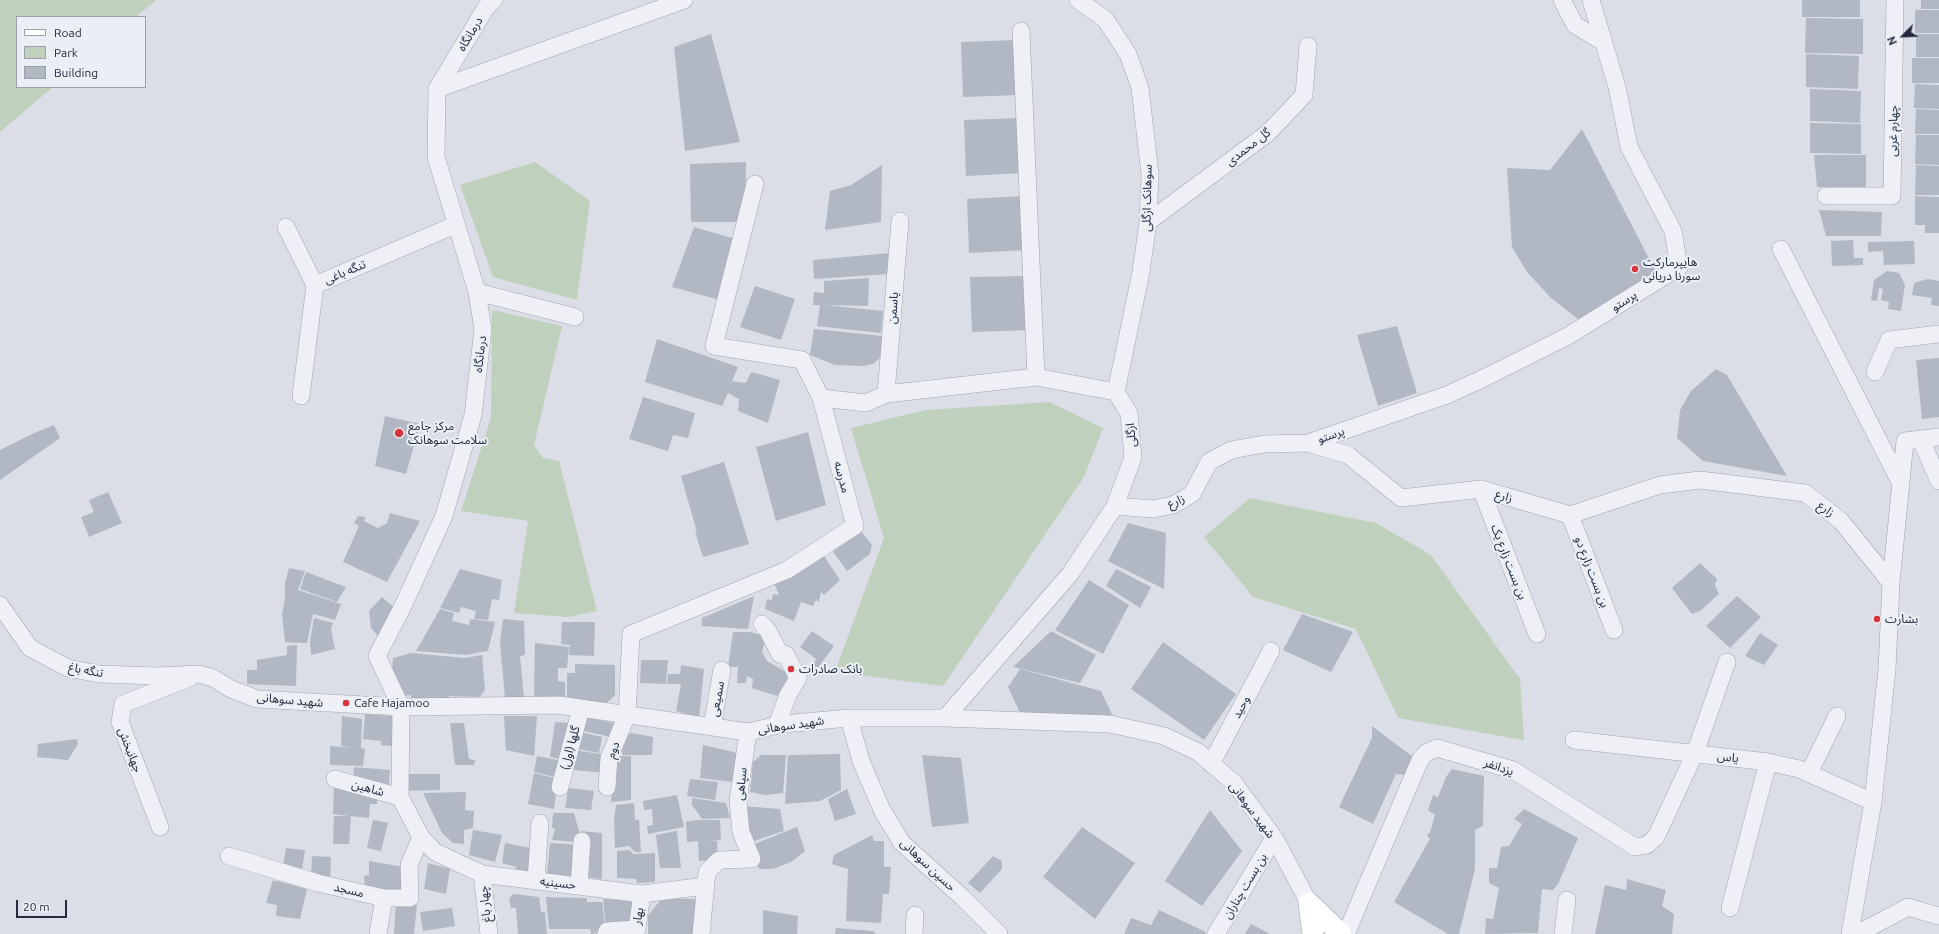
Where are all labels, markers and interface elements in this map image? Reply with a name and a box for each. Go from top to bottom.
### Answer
street label: درمانگاه [454,14,486,54]
legend [16,16,146,88]
north arrow [1883,16,1923,56]
text: Road [54,26,82,39]
text: N [1885,35,1899,47]
text: Park [54,46,78,59]
text: Building [54,66,98,79]
street label: چهارم غربی [1885,105,1901,157]
street label: گل محمدی [1223,125,1273,169]
street label: سوهانک ازگلی [1139,164,1155,232]
place label: هایپرمارکت سورنا دریانی [1643,255,1700,283]
street label: تنگه باغی [322,257,368,287]
marker: هایپرمارکت سورنا دریانی [1630,264,1640,274]
street label: پرستو [1609,288,1639,314]
street label: یاسمن [885,291,901,325]
street label: درمانگاه [471,335,489,373]
place label: مرکز جامع سلامت سوهانک [408,419,487,447]
street label: ازگلی [1123,422,1139,448]
street label: پرستو [1316,424,1346,446]
marker: مرکز جامع سلامت سوهانک [393,427,405,439]
street label: مدرسه [831,460,853,494]
street label: زارع [1494,487,1514,505]
street label: زارع [1165,491,1187,511]
street label: زارع [1815,498,1837,520]
street label: بن بست زارع یک [1488,522,1530,602]
street label: بن بست زارع دو [1572,534,1612,610]
place label: بشارت [1885,612,1918,626]
marker: بشارت [1872,614,1882,624]
street label: تنگه باغ [67,660,105,680]
place label: بانک صادرات [799,662,862,676]
marker: بانک صادرات [786,664,796,674]
street label: سمیعی [707,680,727,718]
street label: شهید سوهانی [256,690,324,710]
street label: وحید [1229,693,1253,721]
place label: Cafe Hajamoo [354,696,429,710]
marker: Cafe Hajamoo [341,698,351,708]
street label: شهید سوهانی [757,713,825,737]
street label: گلها (اول) [557,724,583,772]
street label: جهانبخش [115,726,145,774]
street label: دوم [603,740,623,760]
street label: یاس [1716,749,1740,765]
street label: یزدانفر [1482,755,1516,779]
street label: سپاهی [732,767,750,801]
street label: شاهین [350,777,386,799]
street label: شهید سوهانی [1226,779,1278,841]
street label: حسین سوهانی [897,836,959,894]
street label: بن بست چناران [1220,851,1270,921]
street label: حسینیه [539,874,577,892]
street label: مسجد [333,880,365,900]
street label: چهار باغ [476,885,494,923]
scale bar [18,892,69,918]
text: 20 m [23,900,50,913]
street label: بهار [629,906,647,926]

